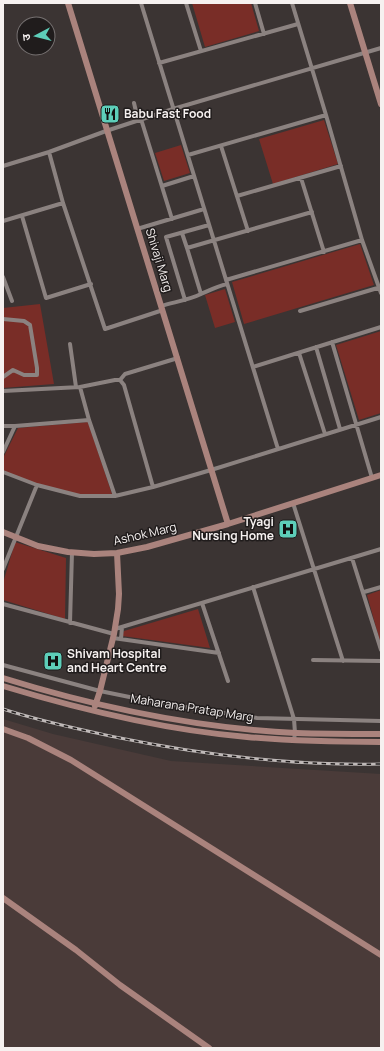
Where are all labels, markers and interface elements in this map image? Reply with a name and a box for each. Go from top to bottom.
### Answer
north arrow [16,16,56,56]
text: उ [18,33,33,41]
restaurant icon: Babu Fast Food [99,103,121,125]
place label: Babu Fast Food [124,105,211,122]
street label: Shivaji Marg [142,226,177,294]
place label: Tyagi Nursing Home [192,513,274,544]
street label: Ashok Marg [112,518,178,549]
hospital icon: Tyagi Nursing Home [277,518,299,540]
place label: Shivam Hospital and Heart Centre [67,645,167,676]
hospital icon: Shivam Hospital and Heart Centre [42,650,64,672]
street label: Maharana Pratap Marg [129,689,255,726]

